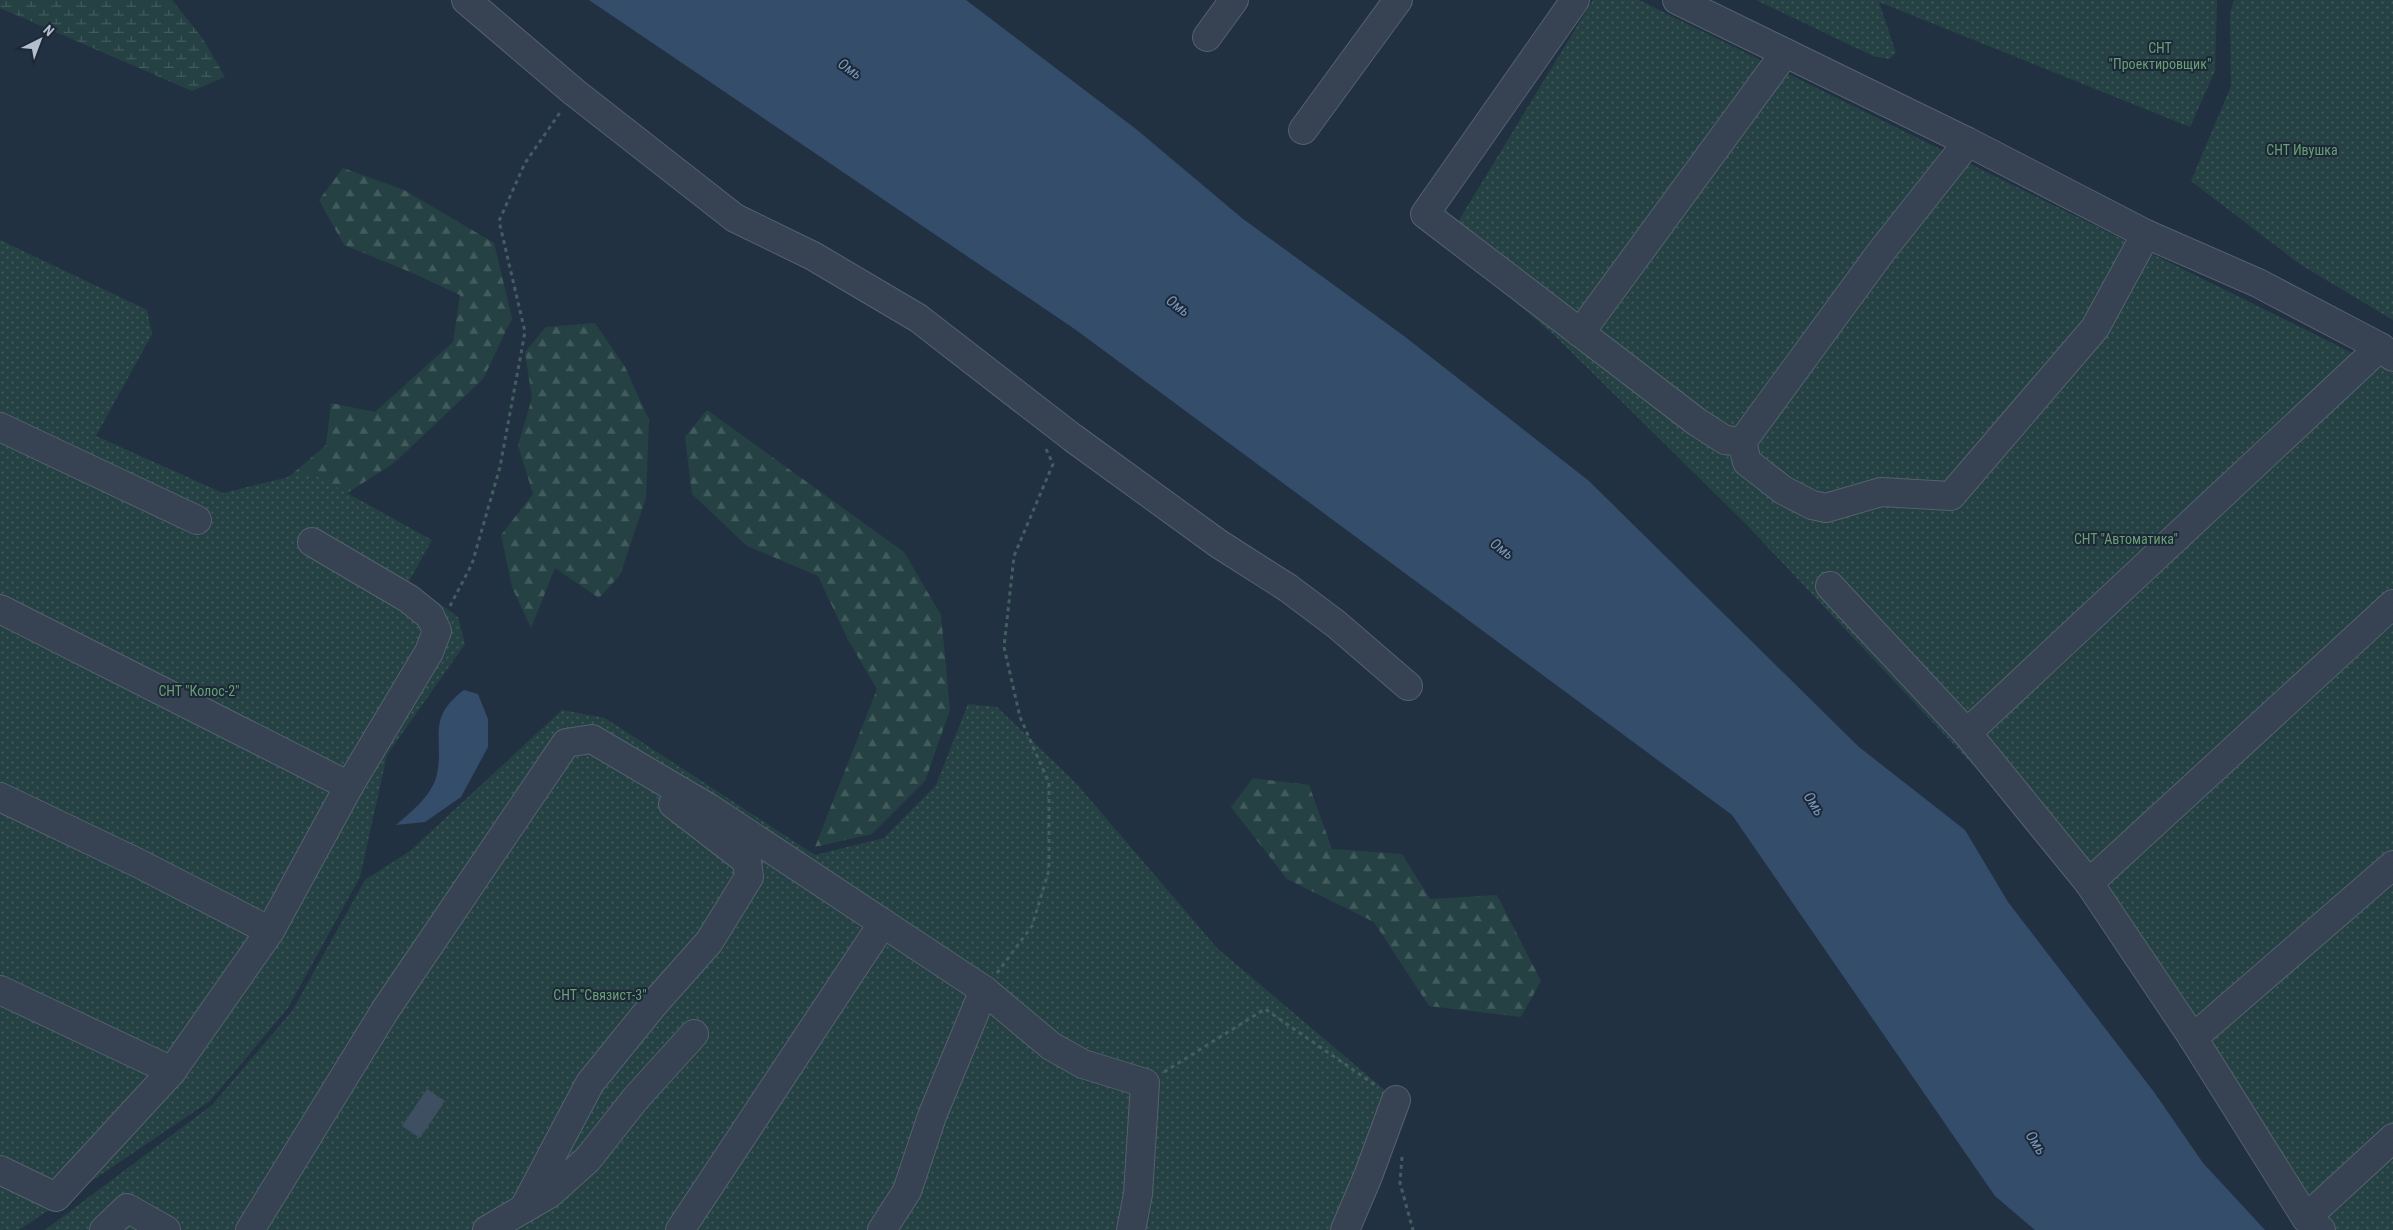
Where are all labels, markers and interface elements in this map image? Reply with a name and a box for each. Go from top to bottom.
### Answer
north arrow [15,15,65,65]
text: N [40,22,57,39]
park label: СНТ "Проектировщик" [2109,40,2211,72]
water label: Омь [835,54,865,84]
park label: СНТ Ивушка [2266,142,2338,158]
water label: Омь [1163,291,1193,321]
park label: СНТ "Автоматика" [2074,531,2178,547]
water label: Омь [1487,534,1517,564]
park label: СНТ "Колос-2" [158,683,240,699]
water label: Омь [1800,789,1828,819]
park label: СНТ "Связист-3" [553,987,647,1003]
water label: Омь [2022,1128,2050,1158]

